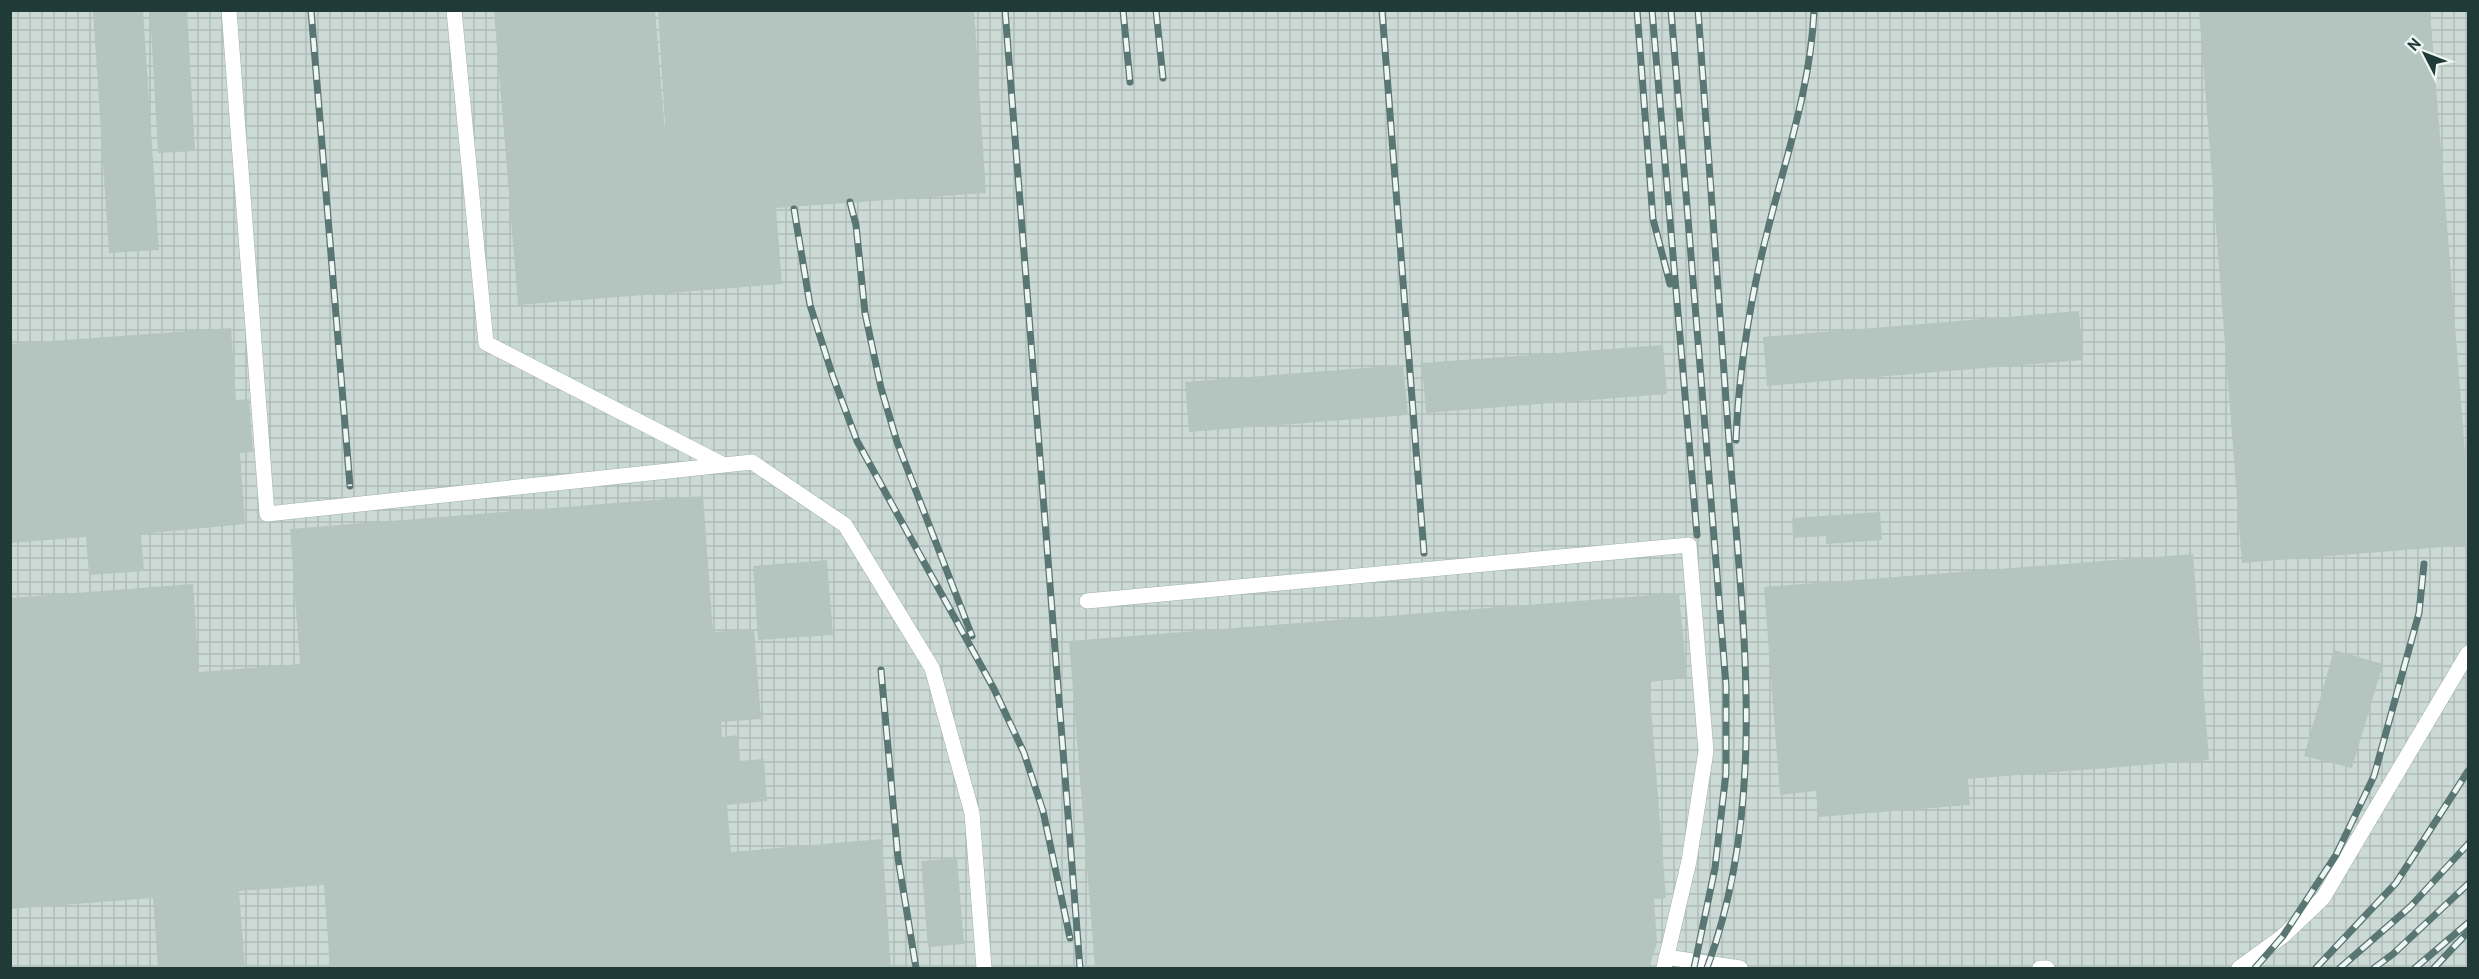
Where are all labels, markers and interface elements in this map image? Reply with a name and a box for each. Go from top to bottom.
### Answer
north arrow [2395,24,2455,84]
text: N [2403,33,2425,55]

